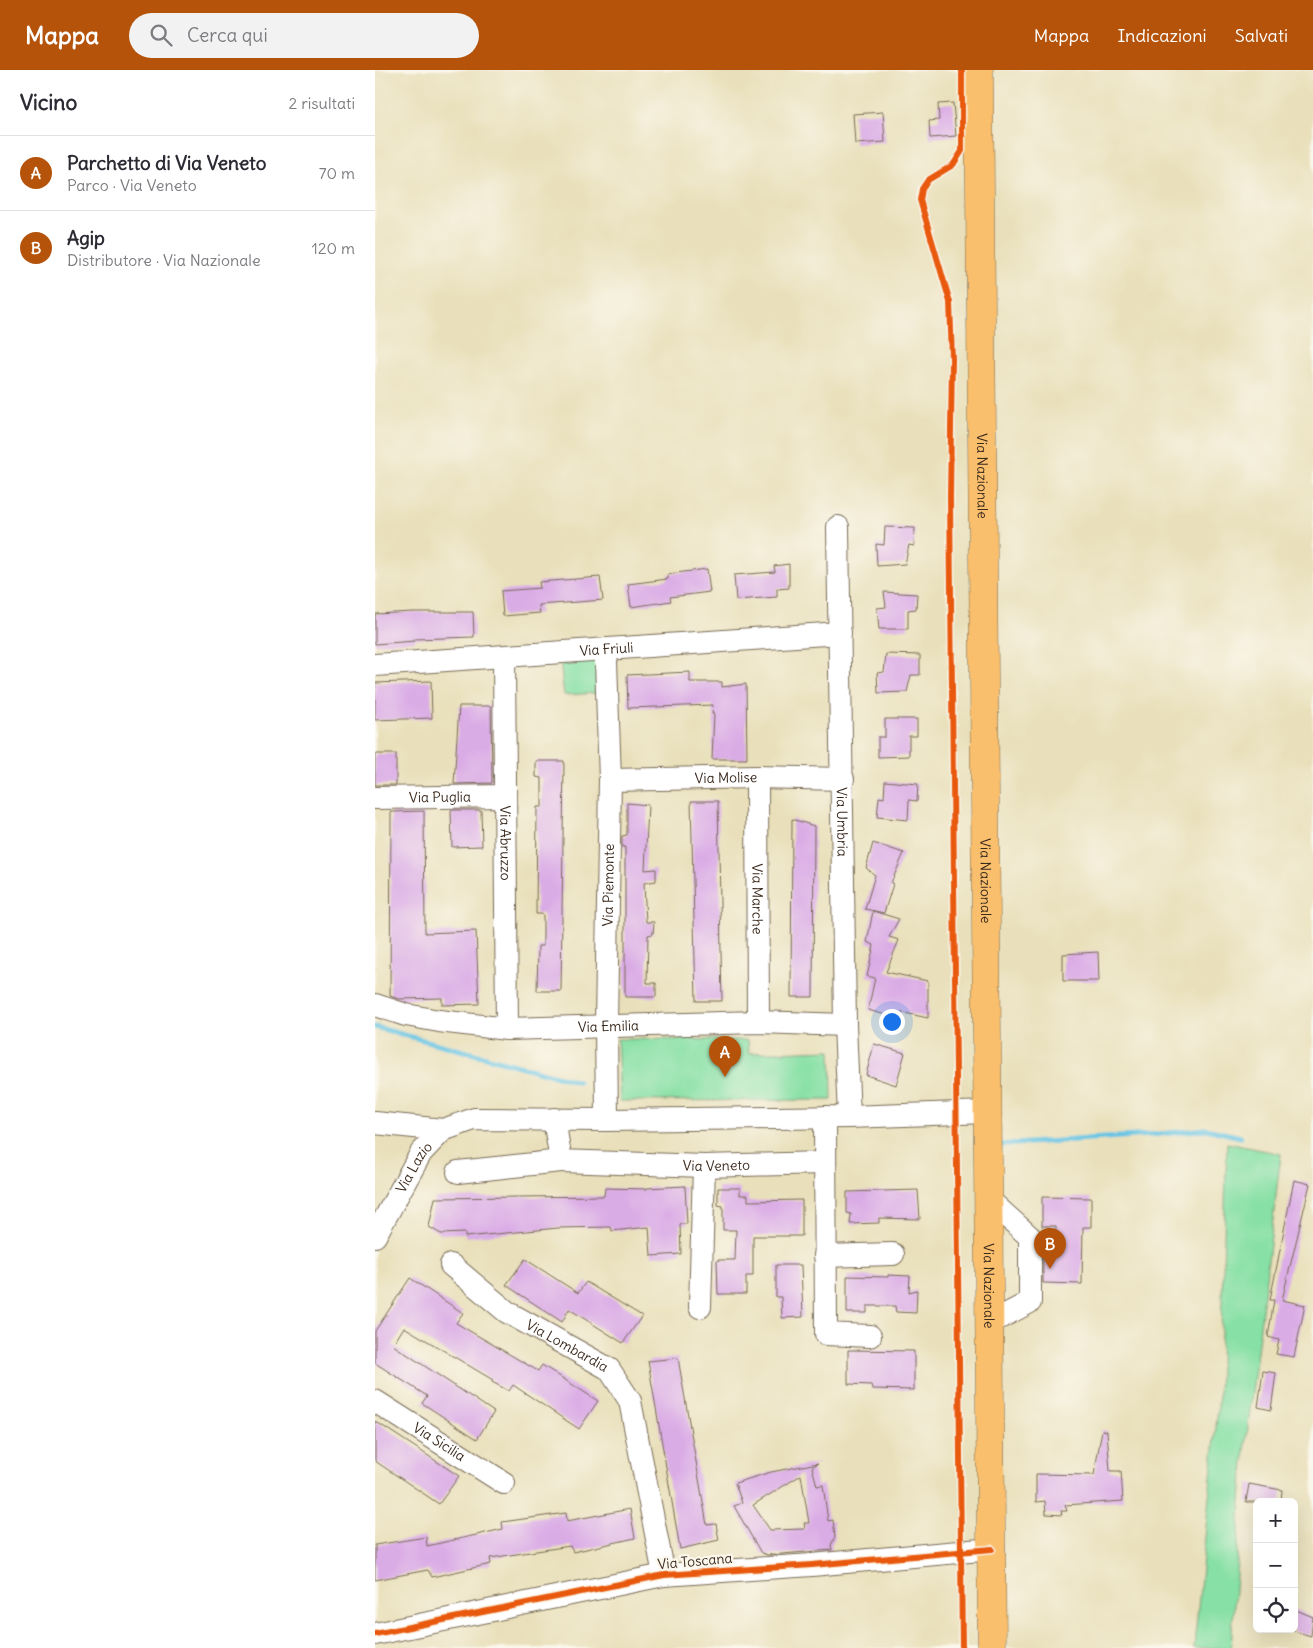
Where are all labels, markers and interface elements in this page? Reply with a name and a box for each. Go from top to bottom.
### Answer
search box [129,13,479,58]
text: Mappa [25,20,99,50]
icon: search [147,21,175,49]
text: Cerca qui [187,23,268,47]
text: Mappa [1034,24,1089,47]
text: Indicazioni [1117,24,1207,47]
text: Salvati [1235,24,1288,47]
text: Vicino [20,89,77,116]
text: 2 risultati [289,93,355,113]
text: Parchetto di Via Veneto [67,151,266,175]
text: A [31,163,41,183]
text: 70 m [319,163,355,183]
text: Parco · Via Veneto [67,175,197,195]
text: Agip [67,226,105,250]
text: B [31,238,41,258]
text: 120 m [312,238,355,258]
text: Distributore · Via Nazionale [67,250,261,270]
street label: Via Nazionale [973,433,992,519]
street label: Via Friuli [579,638,634,660]
street label: Via Molise [695,768,757,787]
street label: Via Umbria [833,787,852,857]
street label: Via Puglia [409,788,471,806]
street label: Via Abruzzo [496,805,515,881]
street label: Via Nazionale [976,838,995,924]
street label: Via Piemonte [599,844,618,926]
street label: Via Marche [748,864,767,934]
your location [879,1009,905,1035]
street label: Via Emilia [578,1016,639,1036]
pin: A [709,1036,741,1077]
street label: Via Lazio [392,1138,436,1196]
street label: Via Veneto [682,1156,750,1175]
pin: B [1034,1228,1066,1269]
street label: Via Nazionale [980,1243,998,1329]
street label: Via Lombardia [523,1315,611,1376]
street label: Via Sicilia [410,1418,469,1465]
map controls [1253,1498,1298,1633]
button: + [1253,1498,1298,1543]
button: − [1253,1543,1298,1588]
street label: Via Toscana [657,1549,733,1573]
button: locate [1253,1588,1298,1633]

